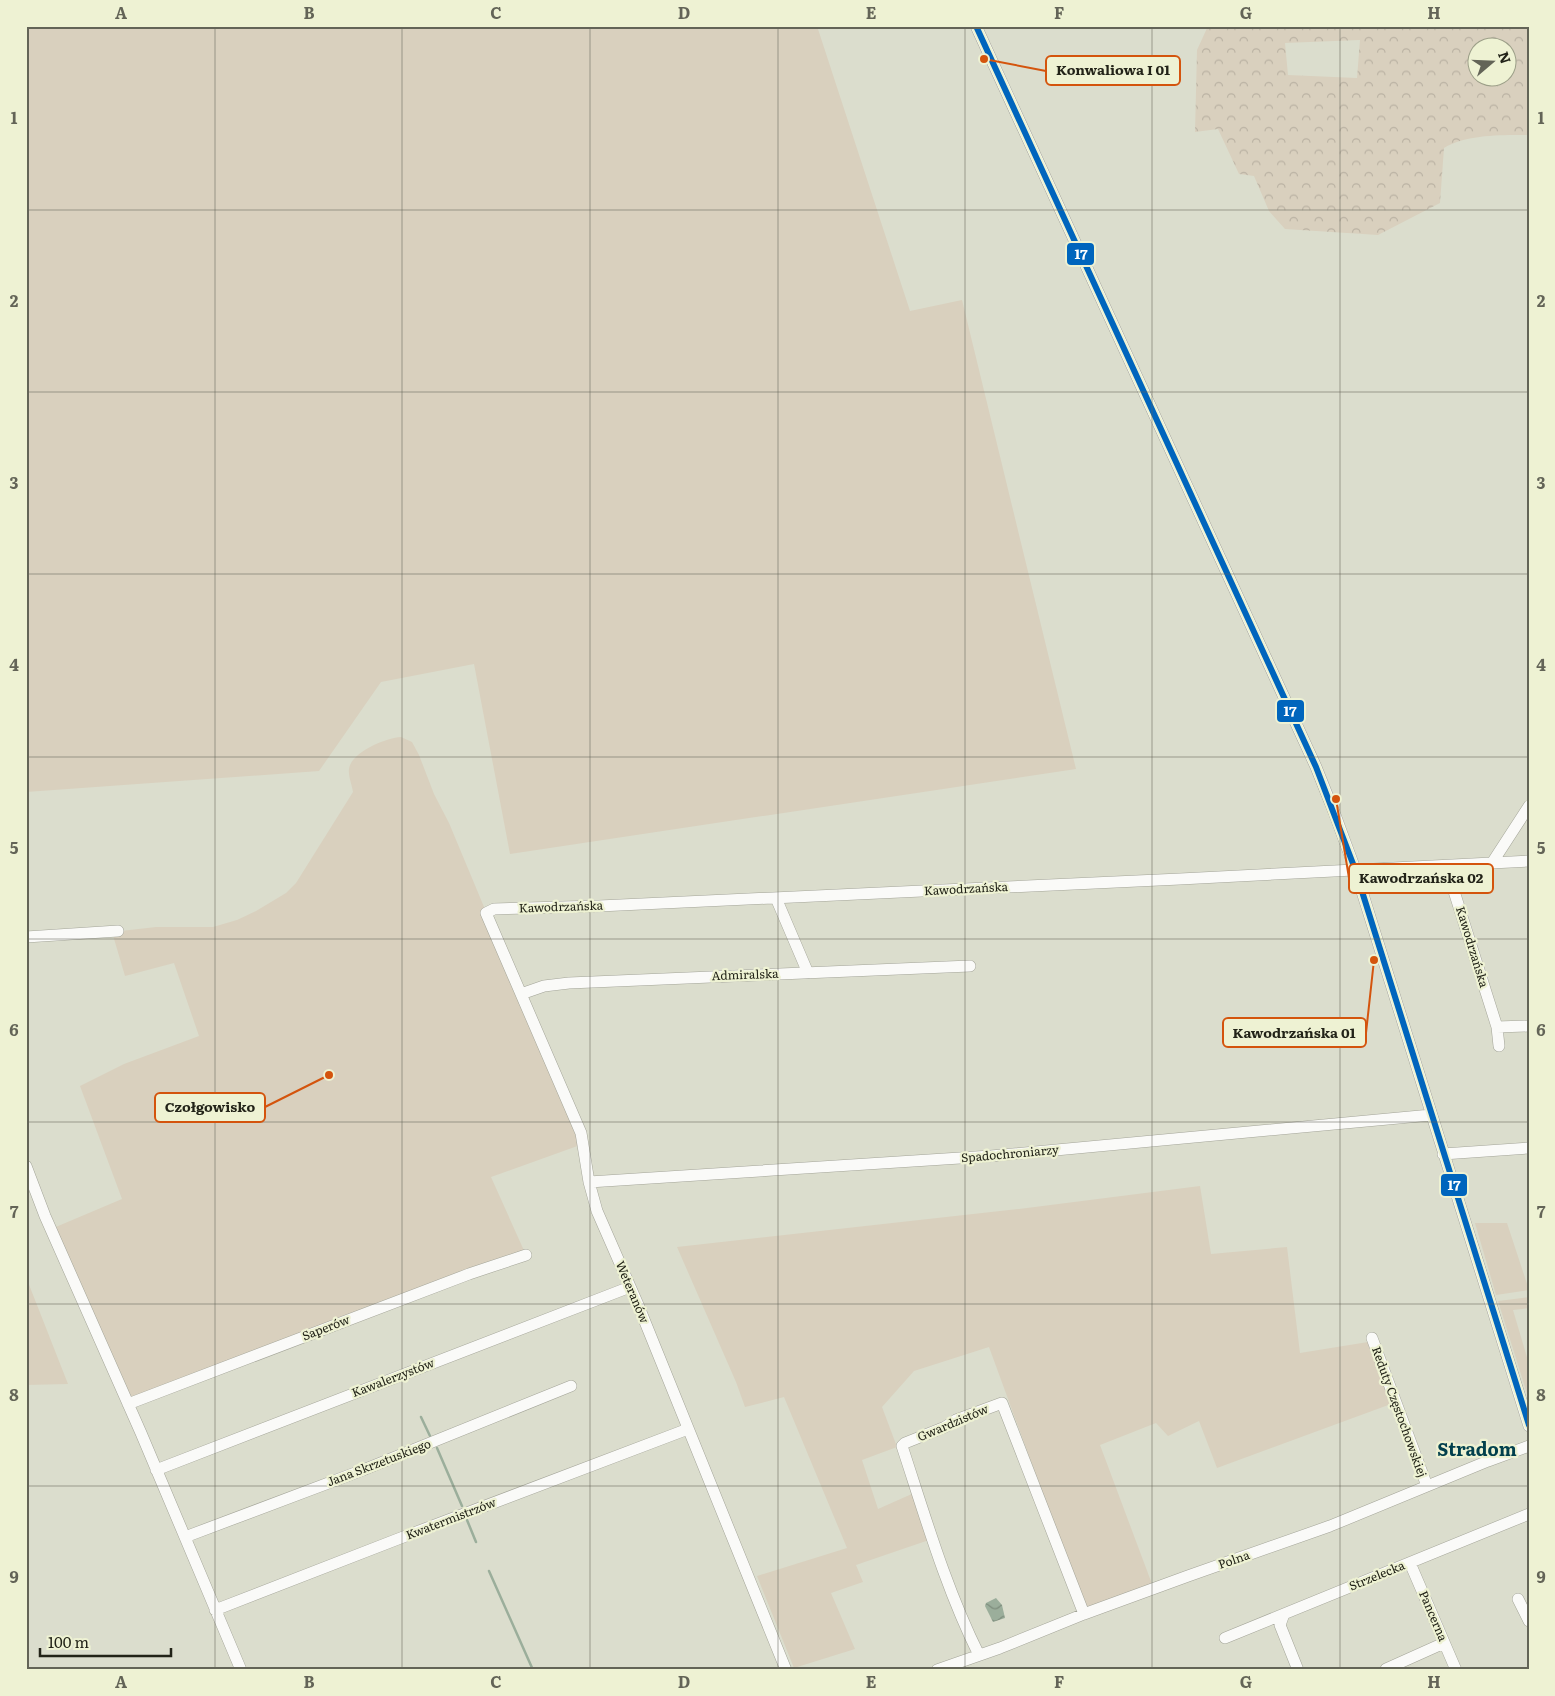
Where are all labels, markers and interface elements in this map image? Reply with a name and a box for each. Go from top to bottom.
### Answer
text: A [115,0,127,24]
text: B [303,0,315,24]
text: C [490,0,502,24]
text: D [678,0,690,24]
text: E [866,0,877,24]
text: F [1054,0,1064,24]
text: G [1240,0,1252,24]
text: H [1427,0,1441,24]
north arrow [1468,38,1518,88]
text: N [1494,49,1517,66]
callout: Konwaliowa I 01 [1046,56,1180,85]
text: Konwaliowa I 01 [1056,59,1170,79]
text: 1 [11,105,18,129]
text: 1 [1538,105,1545,129]
line badge: 17 [1066,242,1095,266]
text: 17 [1075,243,1088,263]
text: 2 [10,288,19,312]
text: 2 [1537,288,1546,312]
text: 3 [10,470,19,494]
text: 3 [1537,470,1546,494]
text: 4 [9,652,19,676]
text: 4 [1536,652,1546,676]
line badge: 17 [1276,699,1305,723]
text: 17 [1284,700,1297,720]
text: 5 [10,835,19,859]
text: 5 [1537,835,1546,859]
callout: Kawodrzańska 02 [1349,864,1493,893]
text: Kawodrzańska 02 [1359,867,1484,887]
street label: Kawodrzańska [923,877,1009,899]
street label: Kawodrzańska [519,896,604,916]
street label: Kawodrzańska [1452,904,1494,990]
street label: Admiralska [711,964,779,984]
text: 6 [9,1017,19,1041]
text: 6 [1536,1017,1546,1041]
callout: Kawodrzańska 01 [1223,1018,1366,1047]
text: Kawodrzańska 01 [1233,1022,1356,1042]
callout: Czołgowisko [155,1093,265,1122]
text: Czołgowisko [165,1096,255,1116]
street label: Spadochroniarzy [960,1140,1060,1166]
line badge: 17 [1440,1173,1468,1197]
text: 17 [1448,1174,1461,1194]
text: 7 [10,1199,19,1223]
text: 7 [1537,1199,1546,1223]
street label: Weteranów [612,1258,654,1326]
street label: Saperów [299,1310,353,1344]
street label: Reduty Częstochowskiej [1368,1344,1432,1480]
street label: Kawalerzystów [349,1353,437,1401]
text: 8 [9,1382,19,1406]
text: 8 [1536,1382,1546,1406]
street label: Gwardzistów [914,1399,992,1445]
street label: Jana Skrzetuskiego [324,1434,433,1490]
district label: Stradom [1437,1435,1517,1462]
street label: Kwatermistrzów [403,1492,499,1544]
street label: Polna [1215,1545,1252,1573]
street label: Strzelecka [1346,1555,1408,1594]
text: 9 [9,1564,19,1588]
text: 9 [1536,1564,1546,1588]
street label: Pancerna [1415,1587,1453,1644]
scale bar [40,1626,171,1658]
text: 100 m [48,1630,89,1653]
text: A [115,1669,127,1693]
text: B [303,1669,315,1693]
text: C [490,1669,502,1693]
text: D [678,1669,690,1693]
text: E [866,1669,877,1693]
text: F [1054,1669,1064,1693]
text: G [1240,1669,1252,1693]
text: H [1427,1669,1441,1693]

